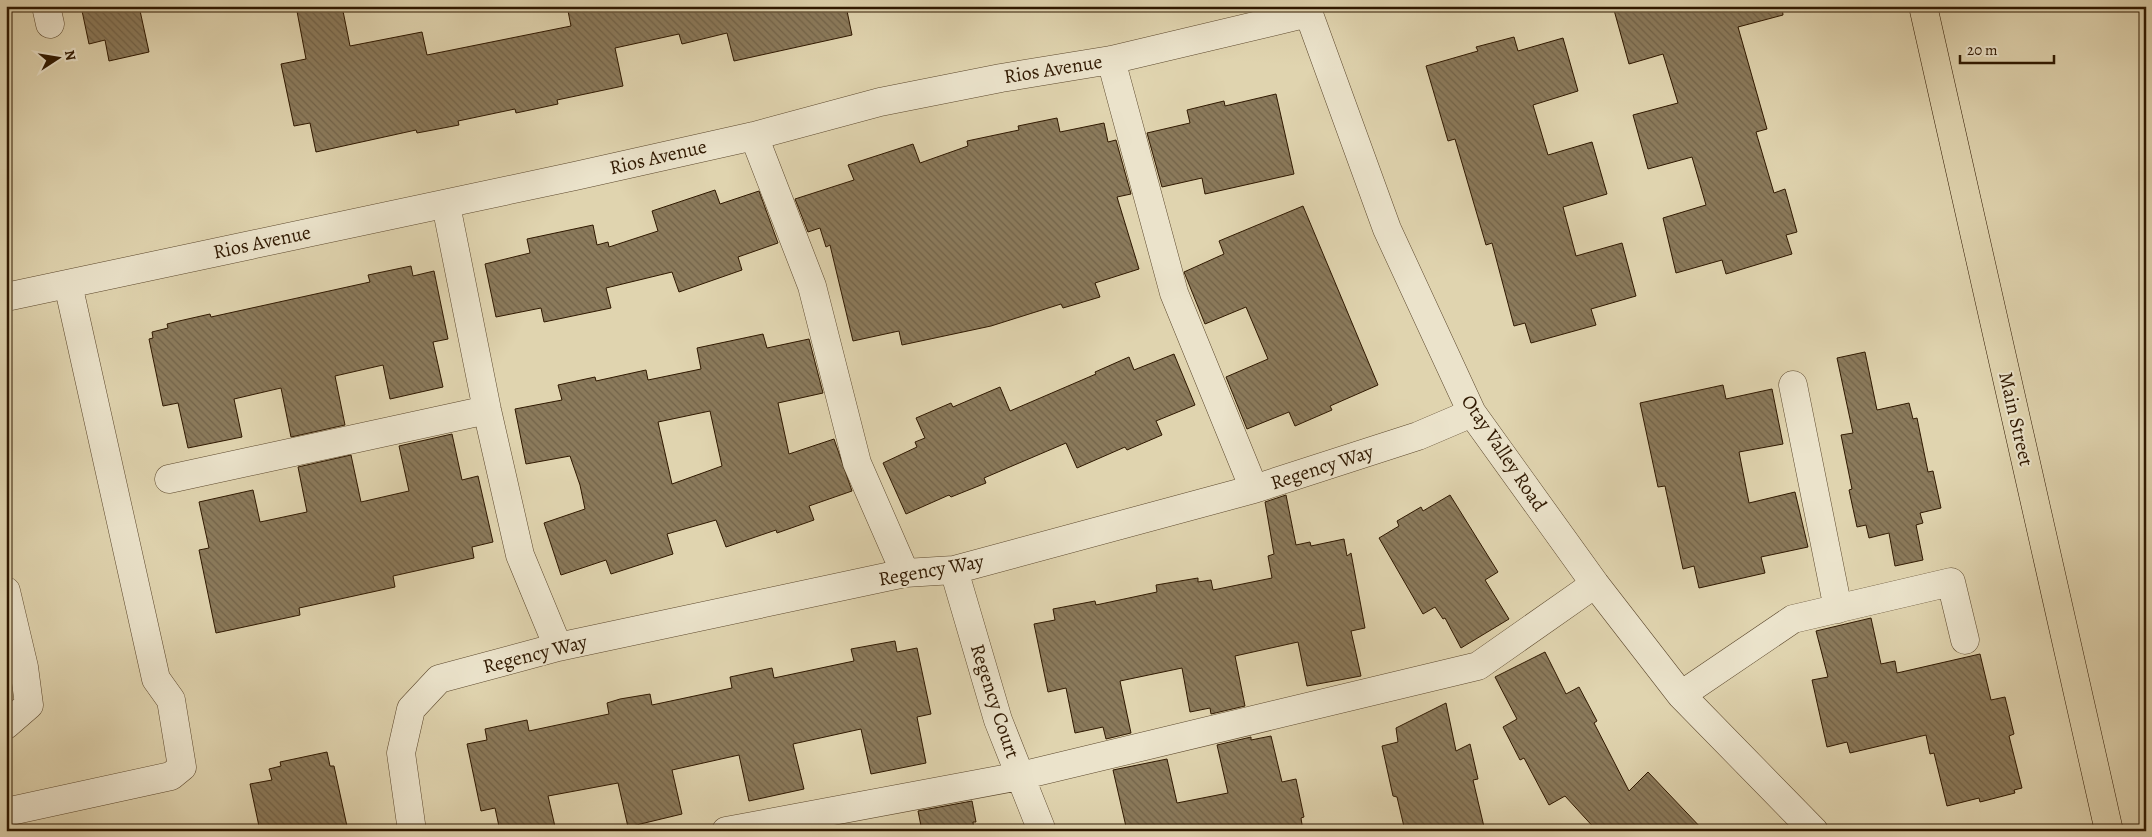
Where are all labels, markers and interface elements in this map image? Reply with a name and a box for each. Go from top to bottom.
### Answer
north arrow [32,32,82,82]
scale bar [1960,32,2053,64]
text: 20 m [1967,40,1998,60]
text: N [60,48,81,62]
street label: Rios Avenue [1002,48,1104,90]
street label: Rios Avenue [607,133,709,181]
street label: Rios Avenue [211,218,313,266]
street label: Main Street [1992,369,2040,469]
street label: Otay Valley Road [1455,389,1553,517]
street label: Regency Way [1267,437,1378,496]
street label: Regency Way [876,547,987,593]
street label: Regency Way [480,628,591,680]
street label: Regency Court [964,640,1026,762]

